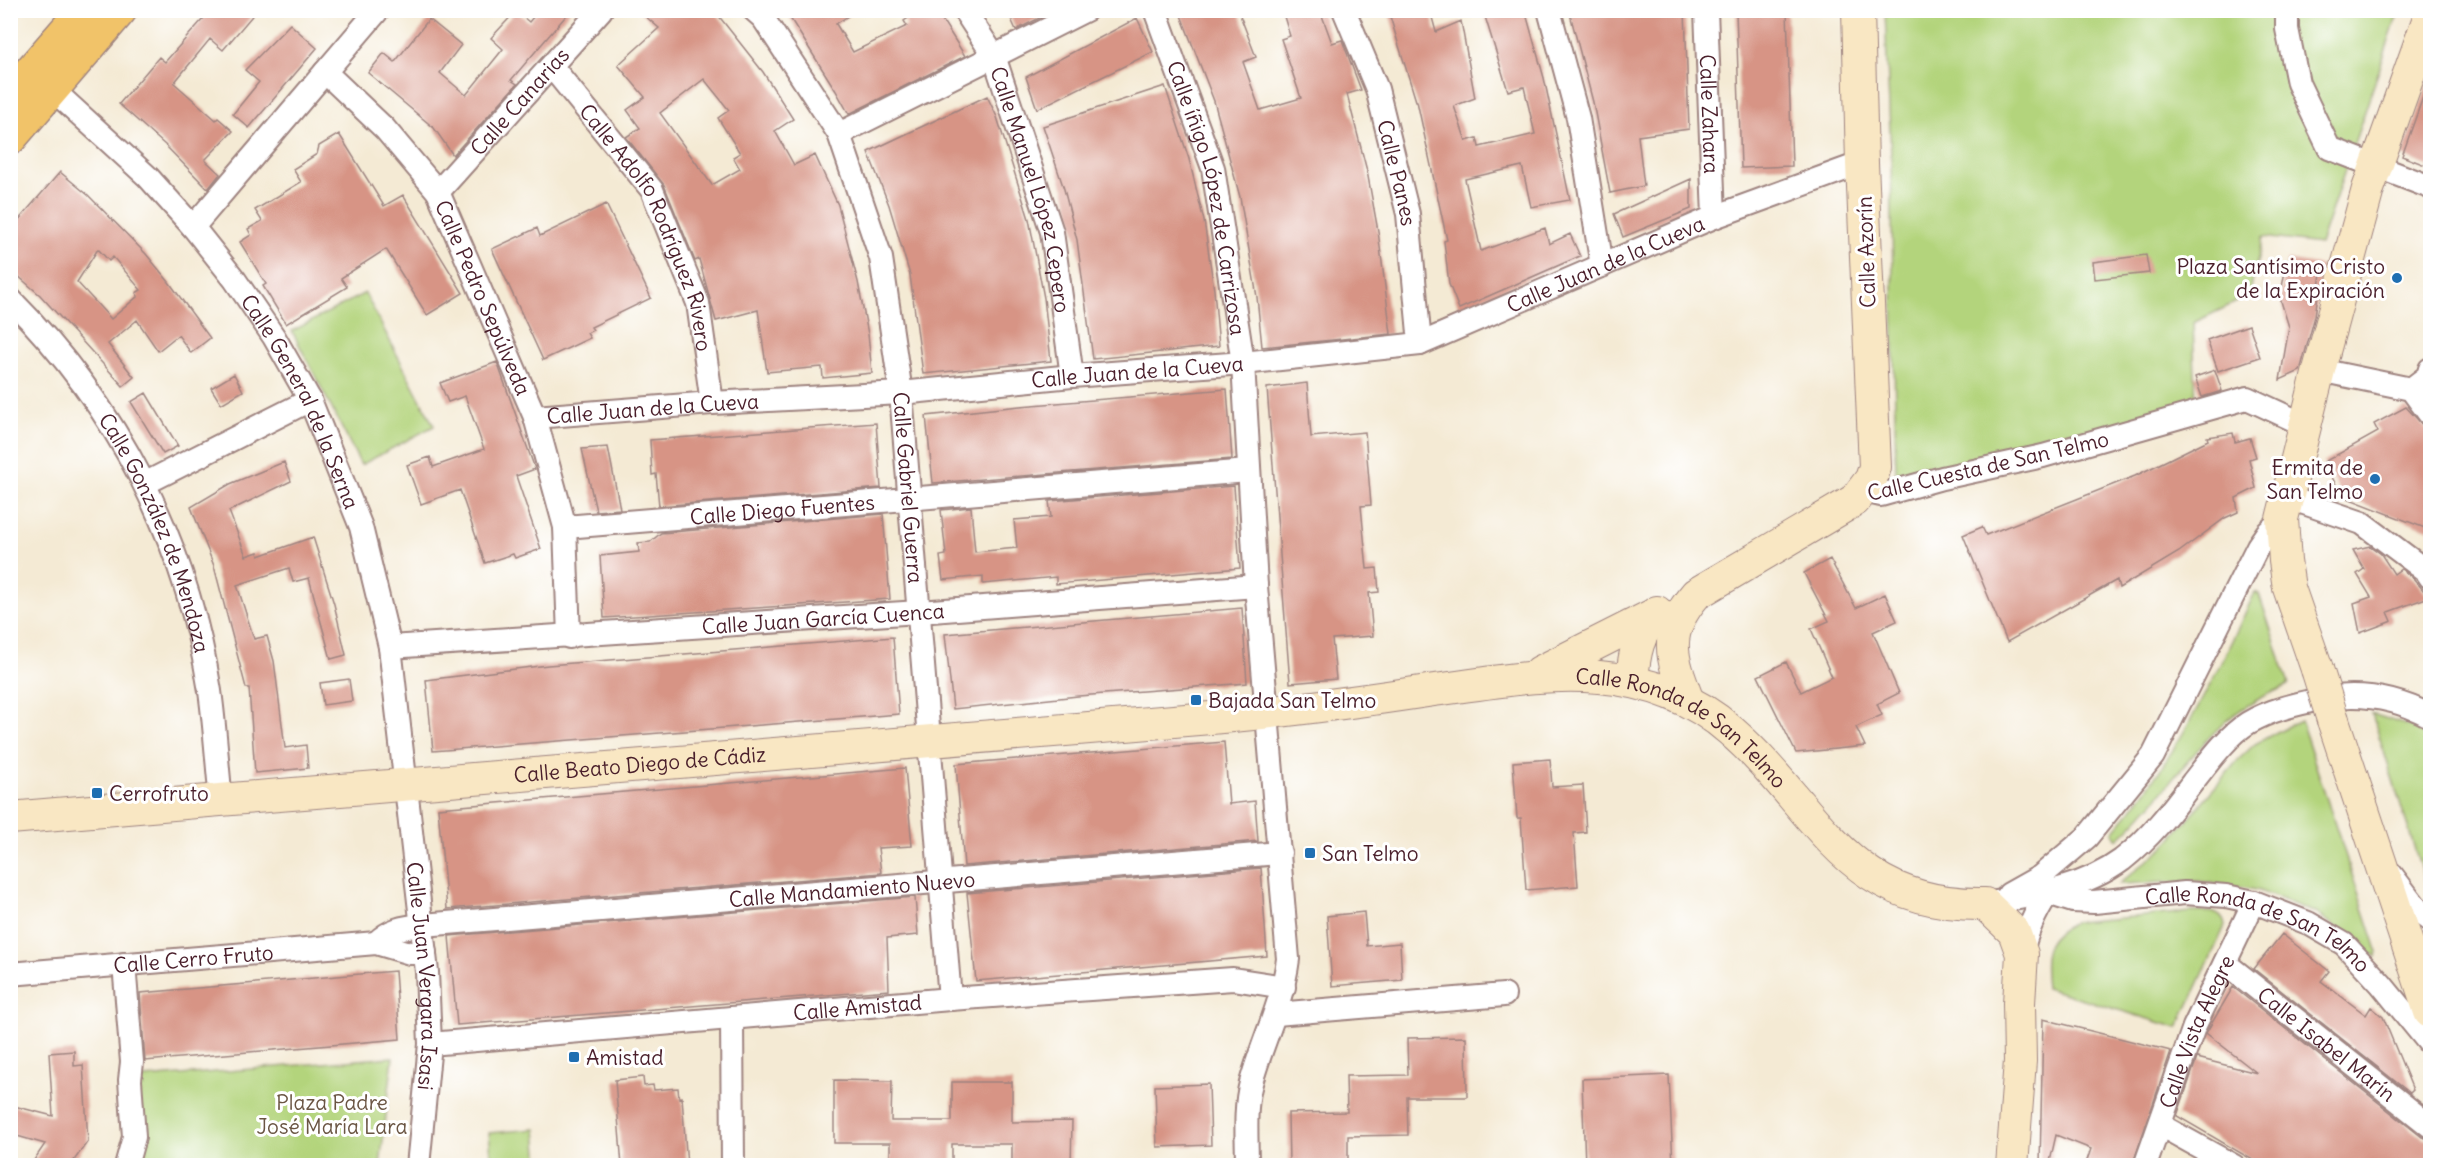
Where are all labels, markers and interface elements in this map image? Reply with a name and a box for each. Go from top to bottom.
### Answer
street label: Calle Canarias [464,41,575,161]
street label: Calle Zahara [1694,54,1726,174]
street label: Calle íñigo López de Carrizosa [1161,57,1252,337]
street label: Calle Manuel López Cepero [985,63,1077,314]
street label: Calle Adolfo Rodríguez Rivero [574,98,718,353]
street label: Calle Panes [1372,117,1423,227]
street label: Calle Pedro Sepúlveda [430,196,537,399]
street label: Calle Azorín [1851,196,1881,308]
street label: Calle Juan de la Cueva [1502,209,1708,319]
place label: Plaza Santísimo Cristo de la Expiración [2177,253,2385,304]
marker: Plaza Santísimo Cristo de la Expiración [2390,271,2404,285]
street label: Calle General de la Serna [235,289,366,513]
street label: Calle Juan de la Cueva [1030,350,1244,393]
street label: Calle Juan de la Cueva [545,387,760,430]
street label: Calle Gabriel Guerra [887,391,930,584]
street label: Calle González de Mendoza [93,408,216,655]
street label: Calle Cuesta de San Telmo [1865,425,2111,507]
place label: Ermita de San Telmo [2266,454,2363,505]
marker: Ermita de San Telmo [2368,472,2382,486]
street label: Calle Diego Fuentes [689,488,876,530]
street label: Calle Juan García Cuenca [701,597,945,640]
street label: Calle Ronda de San Telmo [1575,662,1793,794]
place label: Bajada San Telmo [1208,687,1376,714]
marker: Bajada San Telmo [1189,693,1203,707]
street label: Calle Beato Diego de Cádiz [512,740,767,788]
place label: Cerrofruto [109,780,209,807]
marker: Cerrofruto [90,786,104,800]
place label: San Telmo [1322,840,1419,867]
marker: San Telmo [1303,846,1317,860]
street label: Calle Juan Vergara Isasi [401,860,444,1092]
street label: Calle Mandamiento Nuevo [728,865,976,913]
street label: Calle Ronda de San Telmo [2144,879,2377,978]
street label: Calle Cerro Fruto [112,938,274,979]
street label: Calle Vista Alegre [2153,951,2240,1112]
street label: Calle Isabel Marín [2252,981,2401,1107]
street label: Calle Amistad [792,988,923,1026]
place label: Amistad [586,1044,664,1071]
marker: Amistad [567,1050,581,1064]
park label: Plaza Padre José María Lara [256,1089,408,1140]

